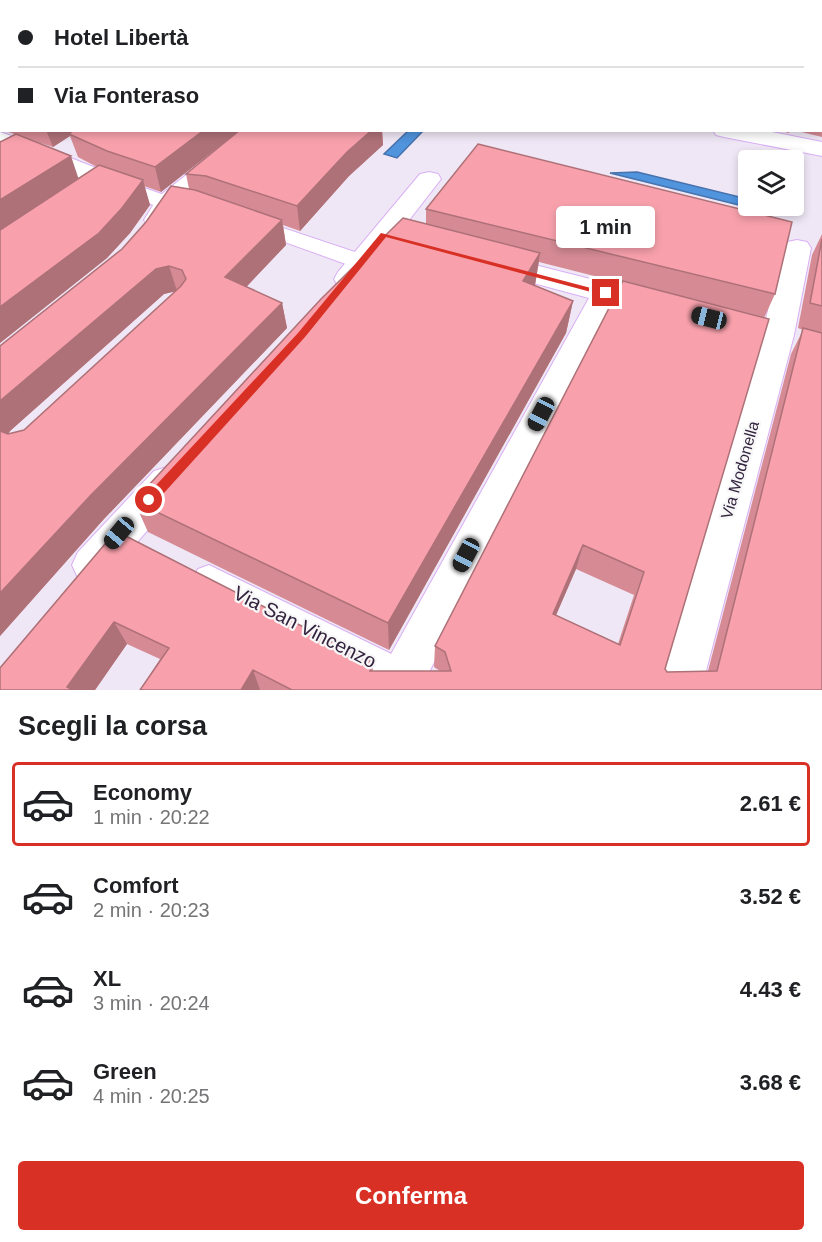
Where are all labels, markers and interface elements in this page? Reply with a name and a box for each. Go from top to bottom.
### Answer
text: Hotel Libertà [54,25,188,50]
text: Via Fonteraso [54,83,199,108]
map controls [738,150,804,216]
button: layers [738,150,804,216]
callout: 1 min [556,206,656,248]
text: 1 min [579,216,632,238]
route end [592,279,619,306]
car [689,305,729,331]
car [525,394,557,434]
street label: Via Modonella [718,419,762,521]
route start [135,486,162,513]
car [101,513,137,553]
car [450,535,482,575]
street label: Via San Vincenzo [230,582,380,672]
text: Scegli la corsa [18,711,207,741]
icon: car [21,777,75,831]
text: Economy [93,780,192,805]
text: 2.61 € [740,791,801,816]
text: 1 min · 20:22 [93,806,210,828]
icon: car [21,870,75,924]
text: Comfort [93,873,179,898]
text: 3.52 € [740,884,801,909]
text: 2 min · 20:23 [93,899,210,921]
icon: car [21,963,75,1017]
text: XL [93,966,121,991]
text: 4.43 € [740,977,801,1002]
text: 3 min · 20:24 [93,992,210,1014]
icon: car [21,1056,75,1110]
text: Green [93,1059,157,1084]
text: 3.68 € [740,1070,801,1095]
text: 4 min · 20:25 [93,1085,210,1107]
button: Conferma [18,1161,804,1230]

